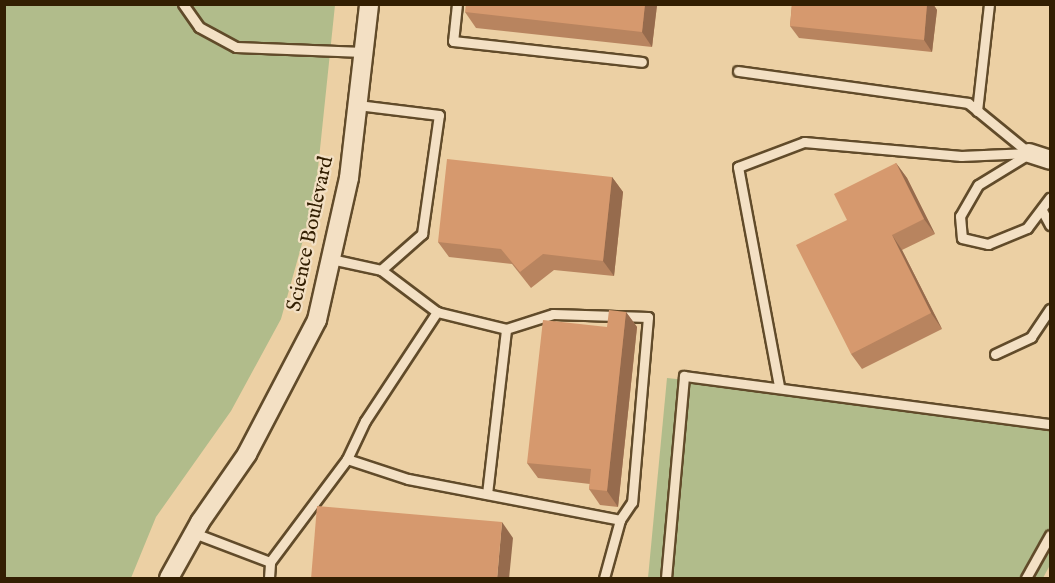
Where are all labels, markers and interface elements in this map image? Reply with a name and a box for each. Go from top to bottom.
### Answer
street label: Science Boulevard [282,154,340,314]

